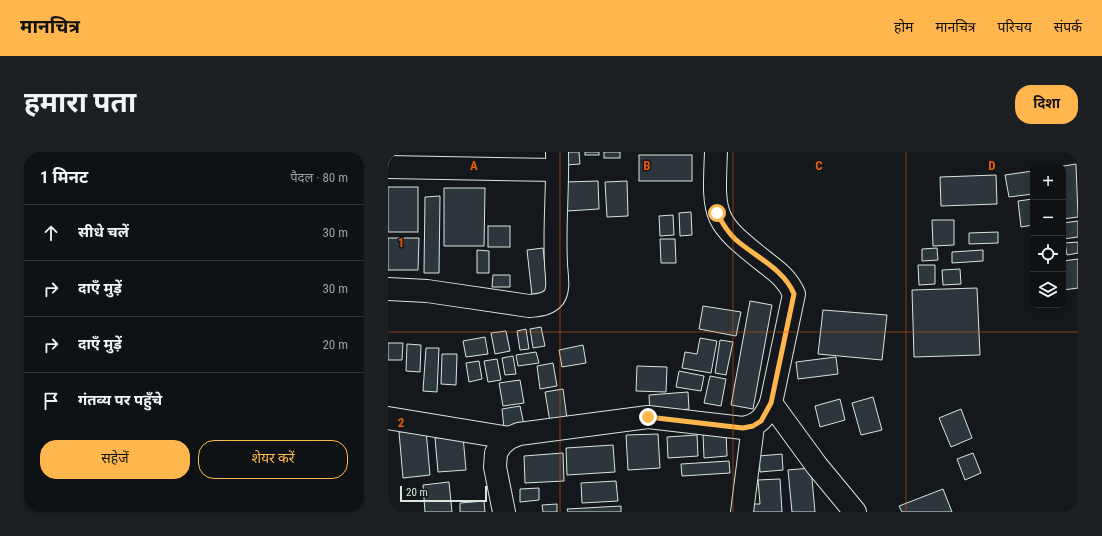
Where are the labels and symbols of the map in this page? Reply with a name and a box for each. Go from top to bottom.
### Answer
text: A [470,158,478,173]
text: B [643,158,651,173]
text: C [815,158,823,173]
text: D [988,158,996,173]
route start [708,204,726,222]
text: 1 [398,235,404,250]
route end [639,408,657,426]
text: 2 [398,415,405,430]
scale bar [400,484,487,503]

